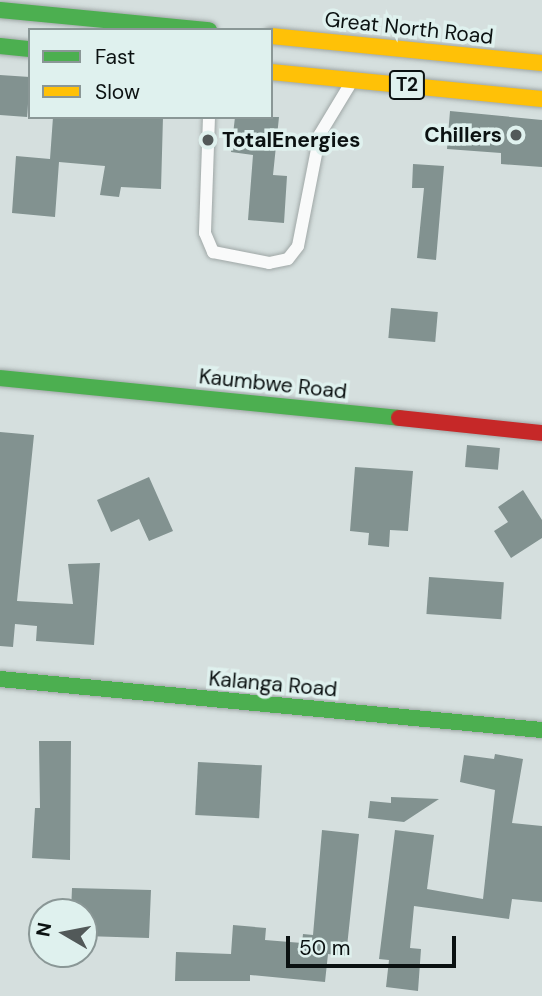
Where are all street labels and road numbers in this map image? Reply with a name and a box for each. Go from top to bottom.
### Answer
street label: Great North Road [323,7,495,49]
road number: T2 [388,69,426,100]
street label: Kaumbwe Road [198,364,348,404]
street label: Kalanga Road [208,666,338,702]

